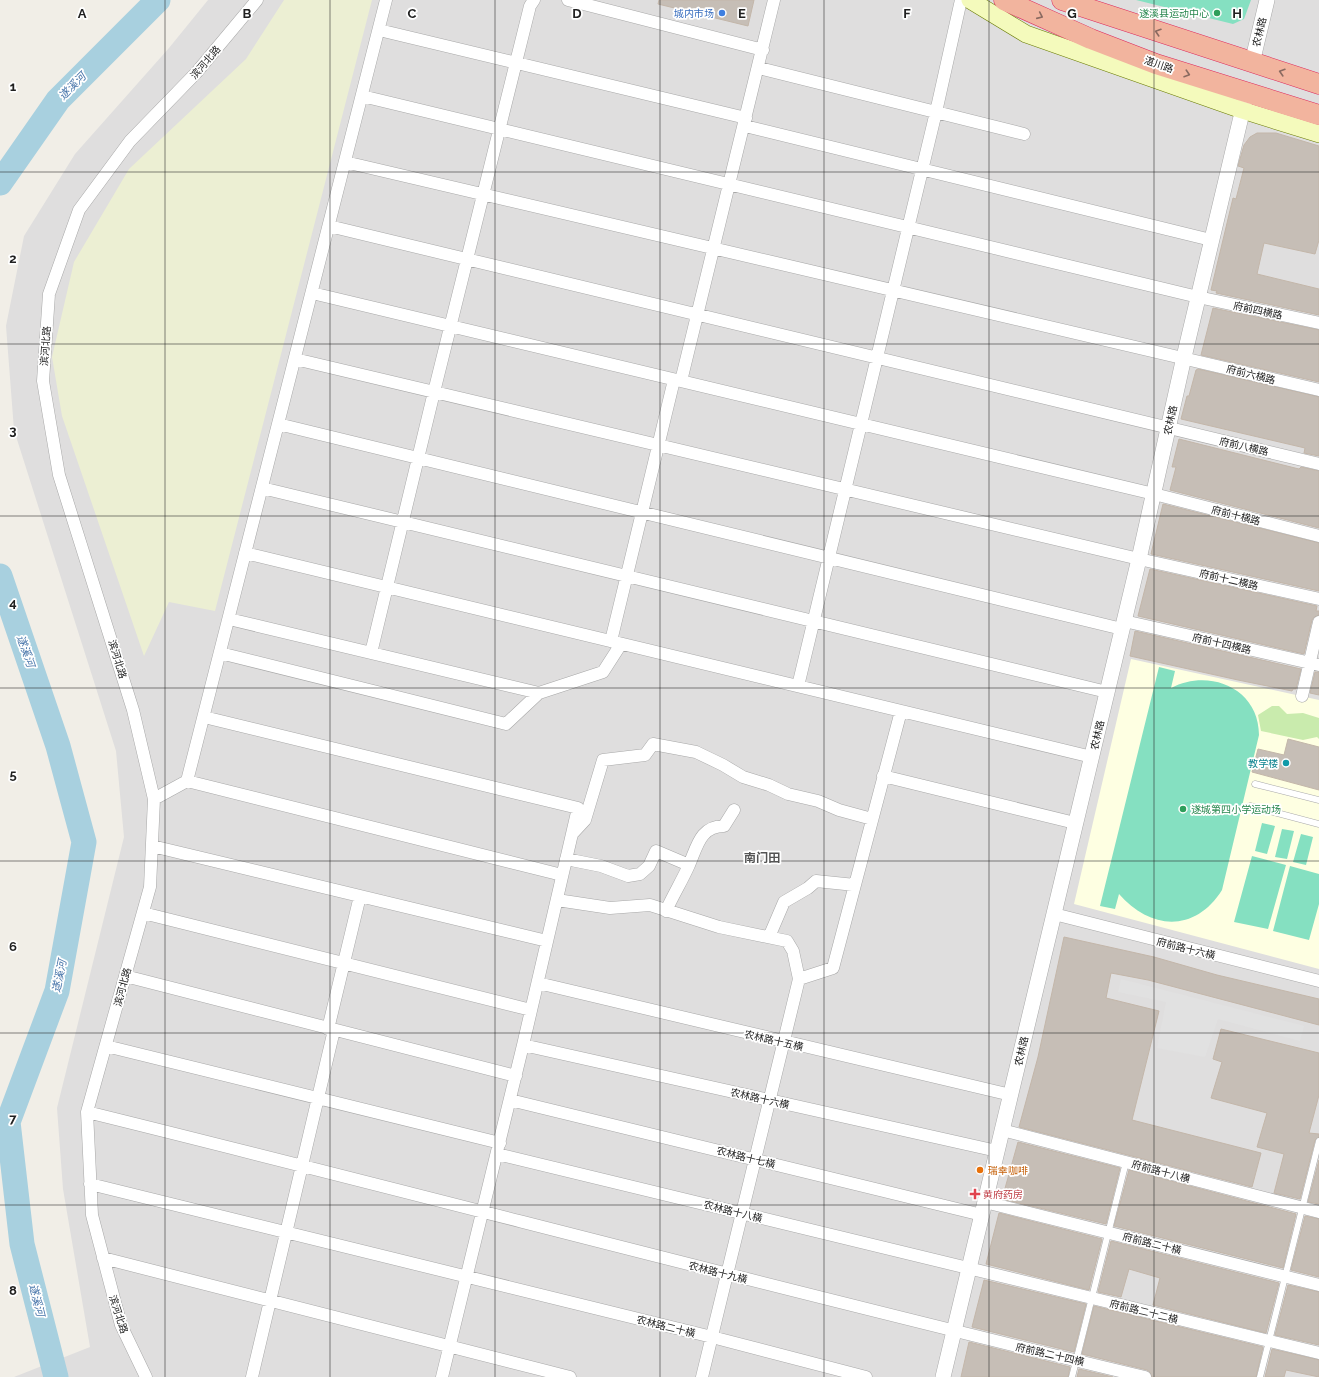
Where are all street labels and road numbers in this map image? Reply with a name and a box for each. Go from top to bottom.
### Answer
street label: 农林路 [1251,16,1268,48]
street label: 滨河北路 [188,44,223,81]
street label: 湛川路 [1143,54,1175,75]
street label: 府前四横路 [1232,300,1283,321]
street label: 滨河北路 [39,326,52,366]
street label: 府前六横路 [1225,363,1276,386]
street label: 农林路 [1162,404,1179,436]
street label: 府前八横路 [1218,436,1269,457]
street label: 府前十横路 [1210,504,1261,527]
street label: 府前十二横路 [1198,567,1259,592]
street label: 府前十四横路 [1191,631,1252,656]
street label: 滨河北路 [106,638,129,680]
street label: 农林路 [1089,719,1106,751]
street label: 府前路十六横 [1155,936,1216,961]
street label: 滨河北路 [112,966,133,1008]
street label: 农林路十五横 [743,1028,804,1053]
street label: 农林路 [1013,1035,1030,1067]
street label: 农林路十六横 [729,1086,790,1111]
street label: 农林路十七横 [715,1145,776,1170]
street label: 府前路十八横 [1130,1158,1191,1185]
street label: 农林路十八横 [702,1199,763,1224]
street label: 府前路二十横 [1121,1231,1182,1256]
street label: 农林路十九横 [687,1260,748,1285]
street label: 滨河北路 [107,1293,130,1335]
street label: 府前路二十二横 [1109,1298,1179,1325]
street label: 农林路二十横 [635,1314,696,1339]
street label: 府前路二十四横 [1015,1341,1085,1368]

